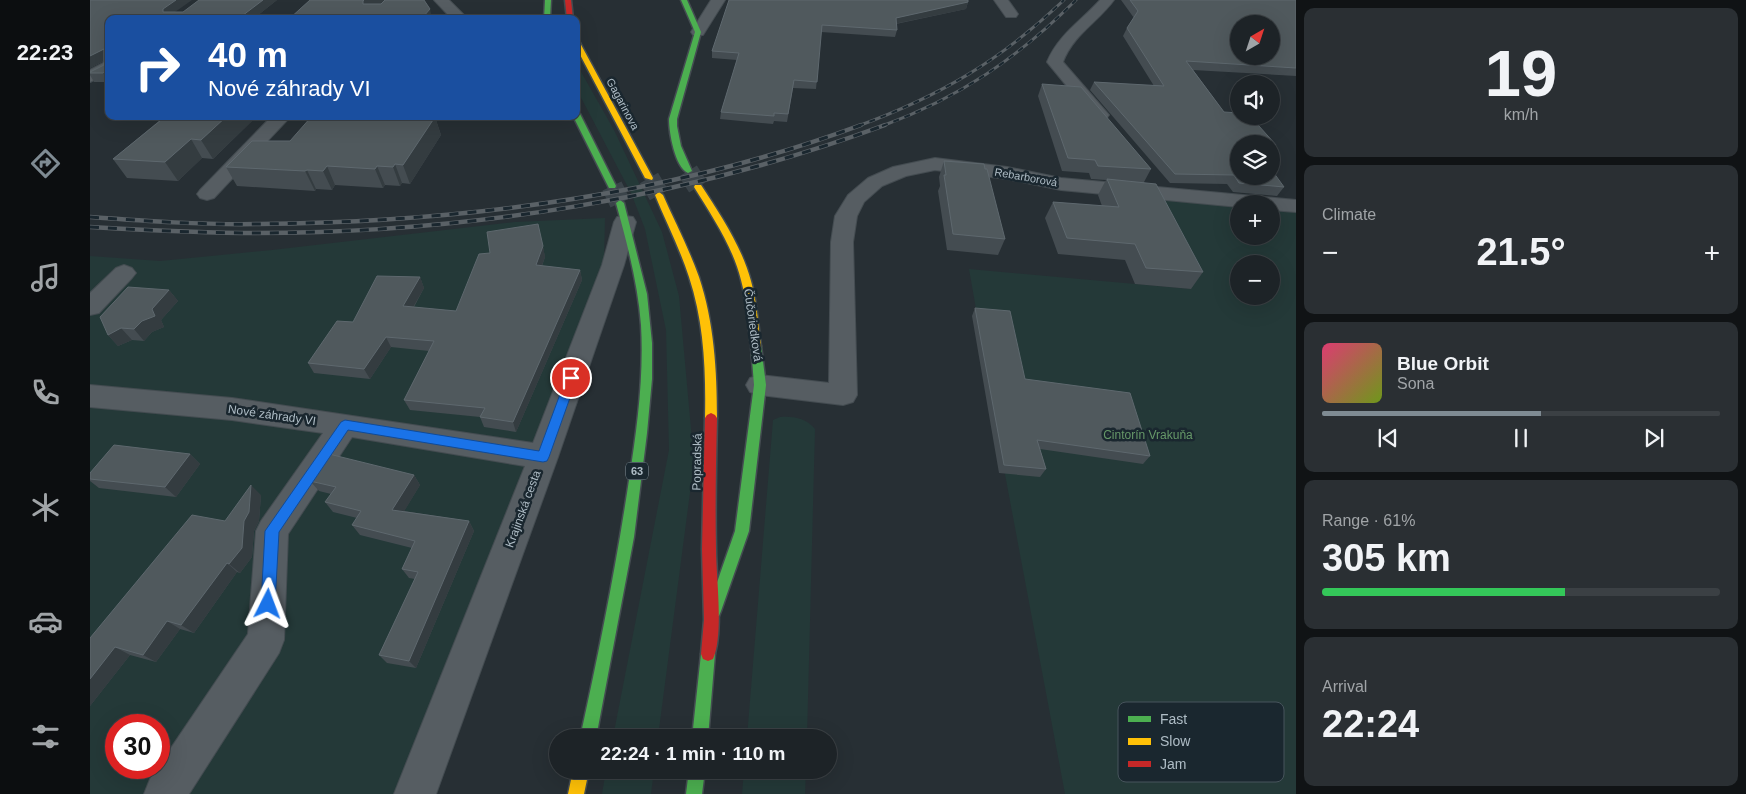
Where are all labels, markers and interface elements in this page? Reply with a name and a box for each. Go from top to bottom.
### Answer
north arrow [1230,15,1280,65]
map controls [1230,15,1280,305]
icon: right [125,35,190,100]
text: 40 m [208,35,288,74]
text: 19 [1485,37,1557,110]
text: 22:23 [17,40,73,65]
button: sound [1230,75,1280,125]
text: Nové záhrady VI [208,76,371,101]
street label: Gagarinova [604,76,642,133]
text: km/h [1504,106,1538,123]
button: layers [1230,135,1280,185]
icon: directions [28,146,63,181]
street label: Rebarborová [994,166,1059,189]
button: + [1230,195,1280,245]
text: Climate [1322,206,1376,223]
text: 21.5° [1476,231,1566,273]
text: − [1322,237,1338,268]
text: + [1704,237,1720,268]
button: − [1230,255,1280,305]
icon: music [28,260,63,295]
street label: Čučoriedková [741,288,766,363]
text: Blue Orbit [1397,353,1489,374]
pin [550,357,592,399]
icon: arrive [557,364,585,392]
icon: phone [28,375,63,410]
text: Sona [1397,375,1434,392]
street label: Nové záhrady VI [227,402,317,428]
icon: previous [1374,424,1402,452]
icon: pause [1507,424,1535,452]
icon: next [1640,424,1668,452]
park label: Cintorín Vrakuňa [1103,428,1193,442]
street label: Popradská [690,433,705,491]
road number: 63 [626,462,648,480]
street label: Krajinská cesta [503,468,544,550]
icon: climate [28,490,63,525]
text: Range · 61% [1322,512,1415,529]
text: 305 km [1322,537,1451,579]
position arrow [241,577,293,629]
icon: car [28,604,63,639]
text: Arrival [1322,678,1367,695]
legend [1118,702,1284,782]
text: 22:24 [1322,703,1419,745]
text: Fast [1160,711,1187,727]
speed limit sign: 30 [105,714,170,779]
icon: filters [28,719,63,754]
text: Slow [1160,733,1191,749]
text: 22:24 · 1 min · 110 m [601,743,785,764]
text: Jam [1160,756,1186,772]

